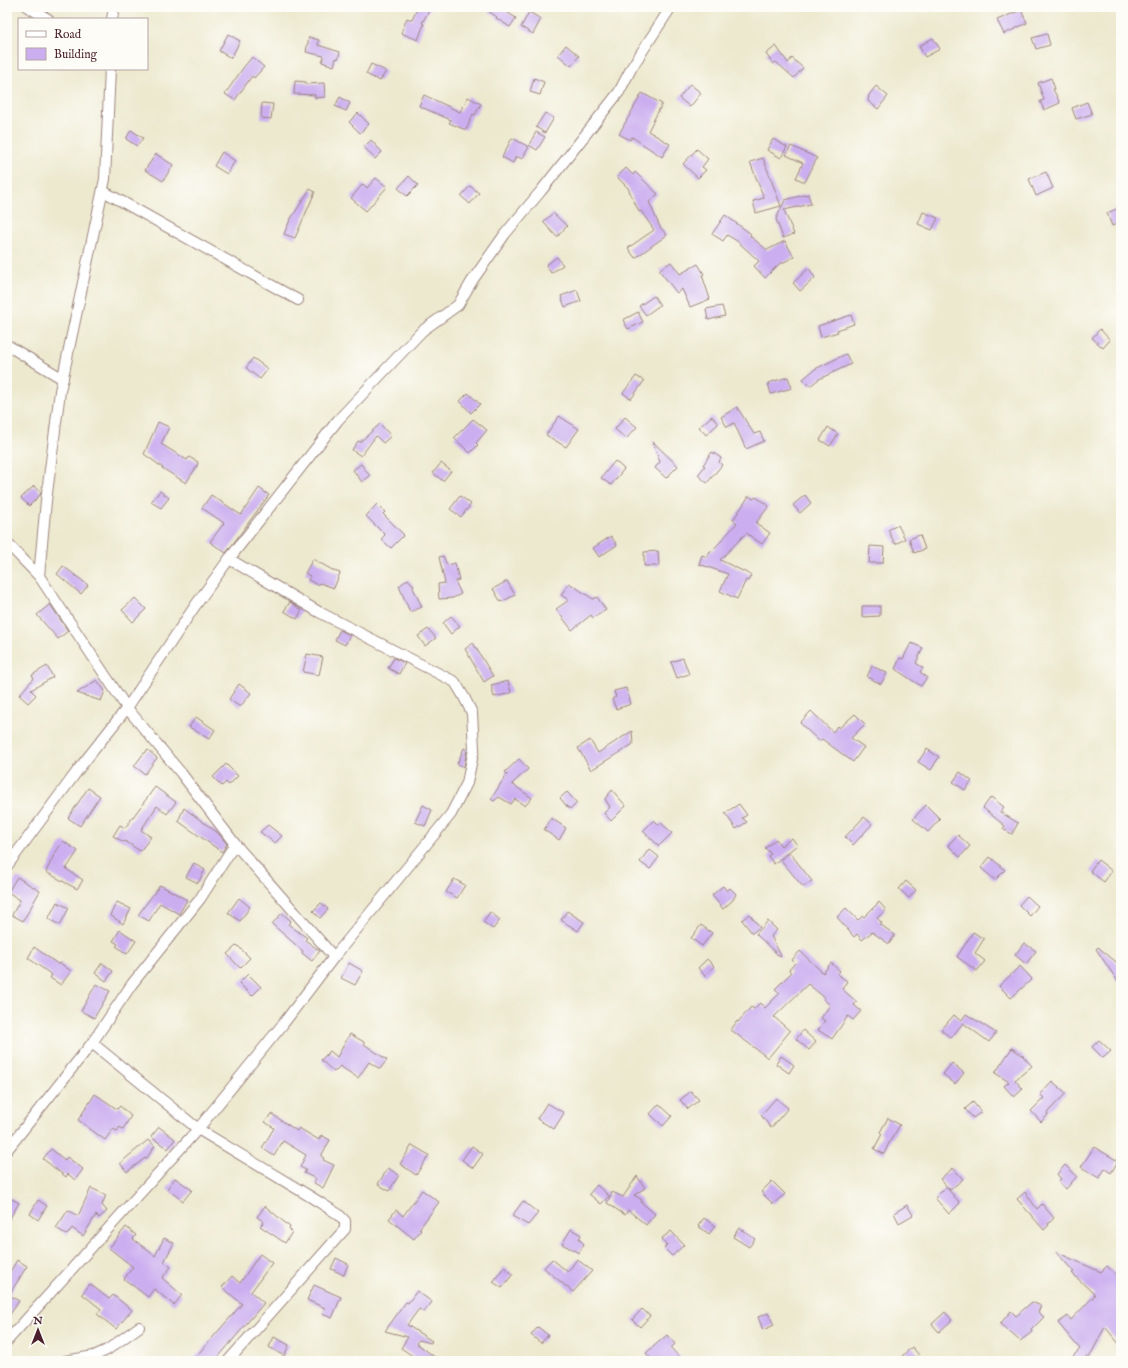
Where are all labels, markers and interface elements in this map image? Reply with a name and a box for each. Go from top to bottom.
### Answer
legend [18,18,148,70]
text: Road [54,27,82,42]
text: Building [54,47,98,62]
north arrow [18,1310,58,1350]
text: N [32,1314,43,1328]

